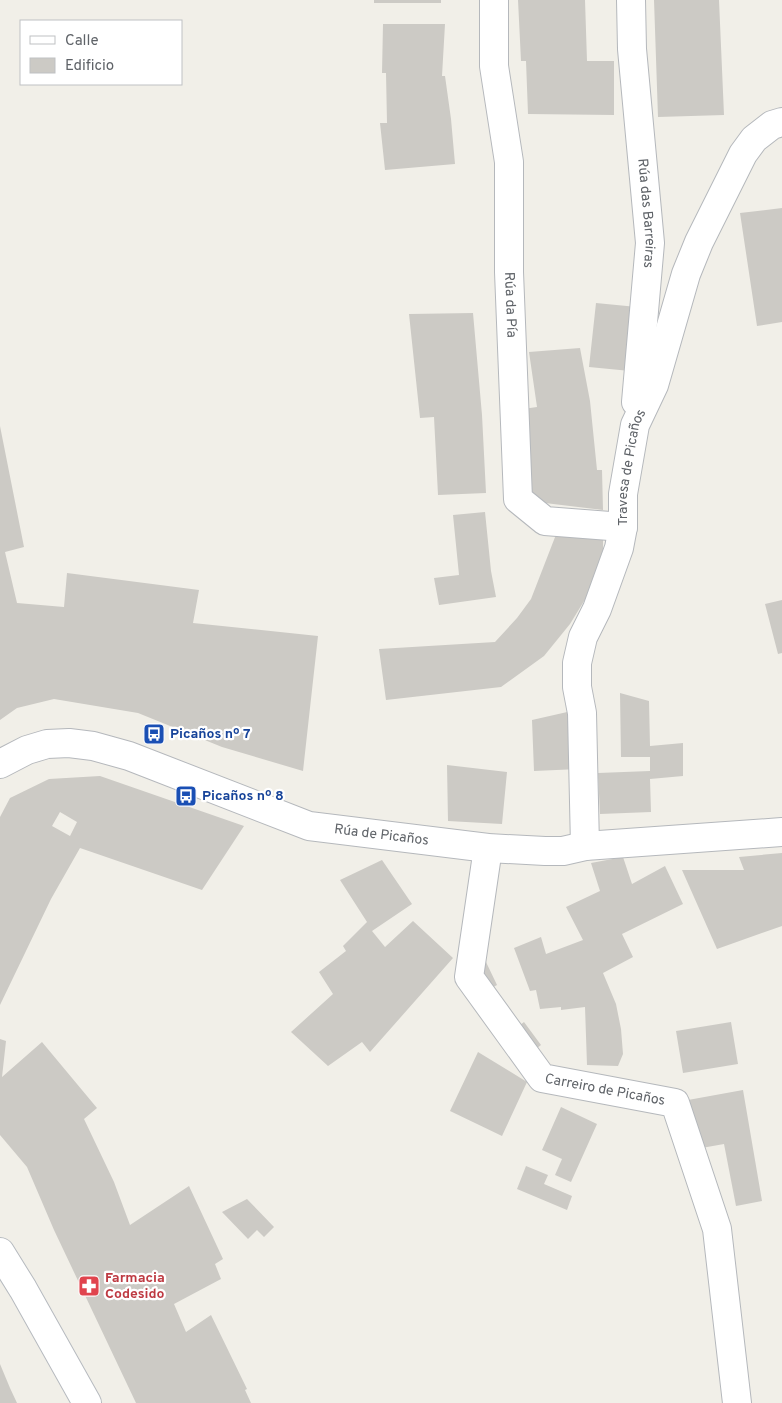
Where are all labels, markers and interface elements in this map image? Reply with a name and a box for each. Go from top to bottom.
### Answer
legend [20,20,182,85]
text: Calle [65,32,99,51]
text: Edificio [65,57,114,76]
street label: Rúa das Barreiras [634,158,659,269]
street label: Rúa da Pía [501,272,520,338]
street label: Travesa de Picaños [615,406,650,526]
bus stop icon: Picaños nº 7 [142,722,166,746]
place label: Picaños nº 7 [170,726,251,743]
bus stop icon: Picaños nº 8 [174,784,198,808]
place label: Picaños nº 8 [202,788,284,805]
street label: Rúa de Picaños [333,821,430,849]
street label: Carreiro de Picaños [543,1070,666,1109]
place label: Farmacia Codesido [105,1270,165,1303]
pharmacy icon: Farmacia Codesido [77,1274,101,1298]

